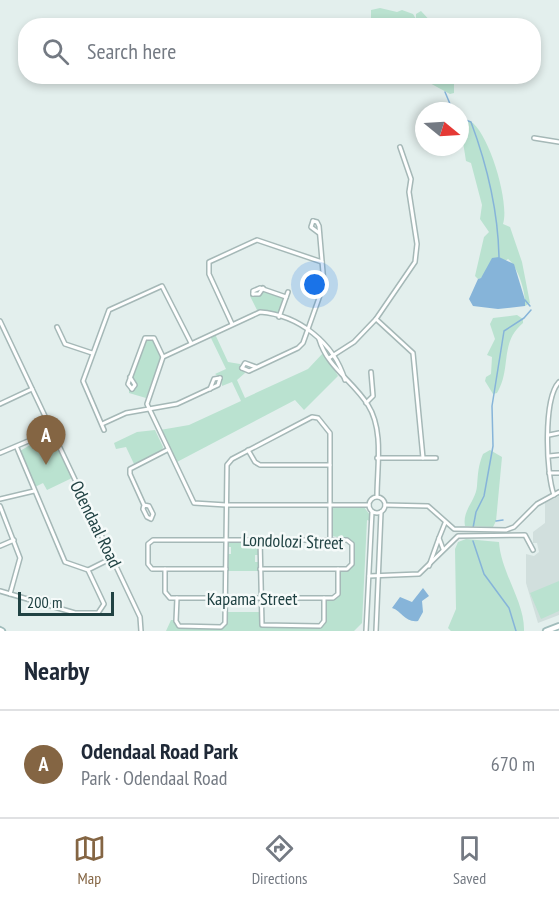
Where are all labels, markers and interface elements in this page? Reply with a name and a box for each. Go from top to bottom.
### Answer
search box [18,18,541,84]
icon: search [39,35,72,68]
text: Search here [87,37,176,65]
north arrow [415,102,469,156]
your location [300,270,329,299]
pin: A [26,416,66,465]
street label: Odendaal Road [65,477,127,571]
street label: Londolozi Street [242,528,344,554]
street label: Kapama Street [207,587,297,610]
scale bar [18,589,114,616]
text: 200 m [27,592,62,612]
text: Nearby [24,654,89,687]
text: Odendaal Road Park [81,737,238,765]
text: A [38,751,49,777]
text: 670 m [491,751,535,777]
text: Park · Odendaal Road [81,765,227,791]
tab: Map [73,832,106,888]
tab: Directions [252,832,307,888]
tab: Saved [453,832,486,888]

